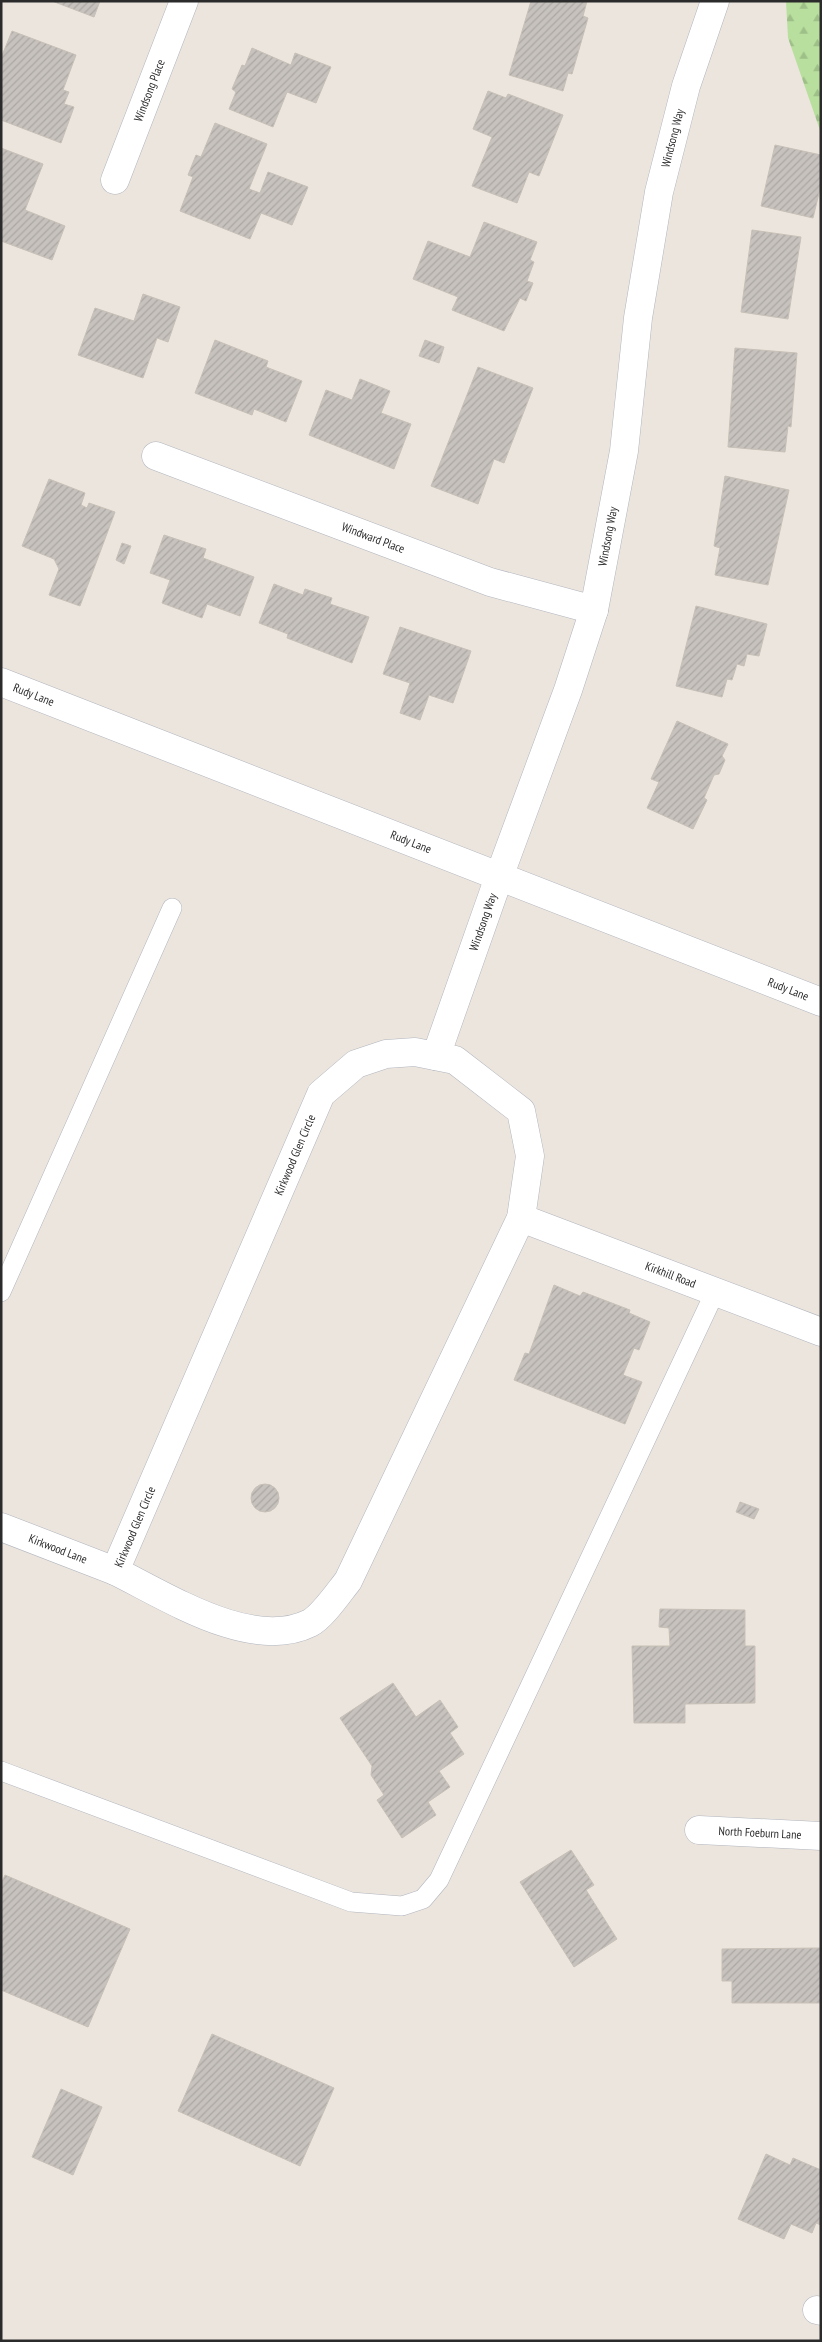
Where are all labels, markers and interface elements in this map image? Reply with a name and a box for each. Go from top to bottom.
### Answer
street label: Windsong Place [130,57,168,124]
street label: Windsong Way [658,107,687,169]
street label: Windsong Way [594,505,620,567]
street label: Windward Place [340,519,407,556]
street label: Rudy Lane [11,679,56,709]
street label: Rudy Lane [388,827,434,856]
street label: Windsong Way [466,891,500,953]
street label: Rudy Lane [766,974,811,1004]
street label: Kirkwood Glen Circle [271,1112,318,1198]
street label: Kirkhill Road [643,1258,698,1291]
street label: Kirkwood Glen Circle [111,1484,158,1570]
street label: Kirkwood Lane [27,1530,89,1567]
street label: North Foeburn Lane [718,1823,802,1842]

